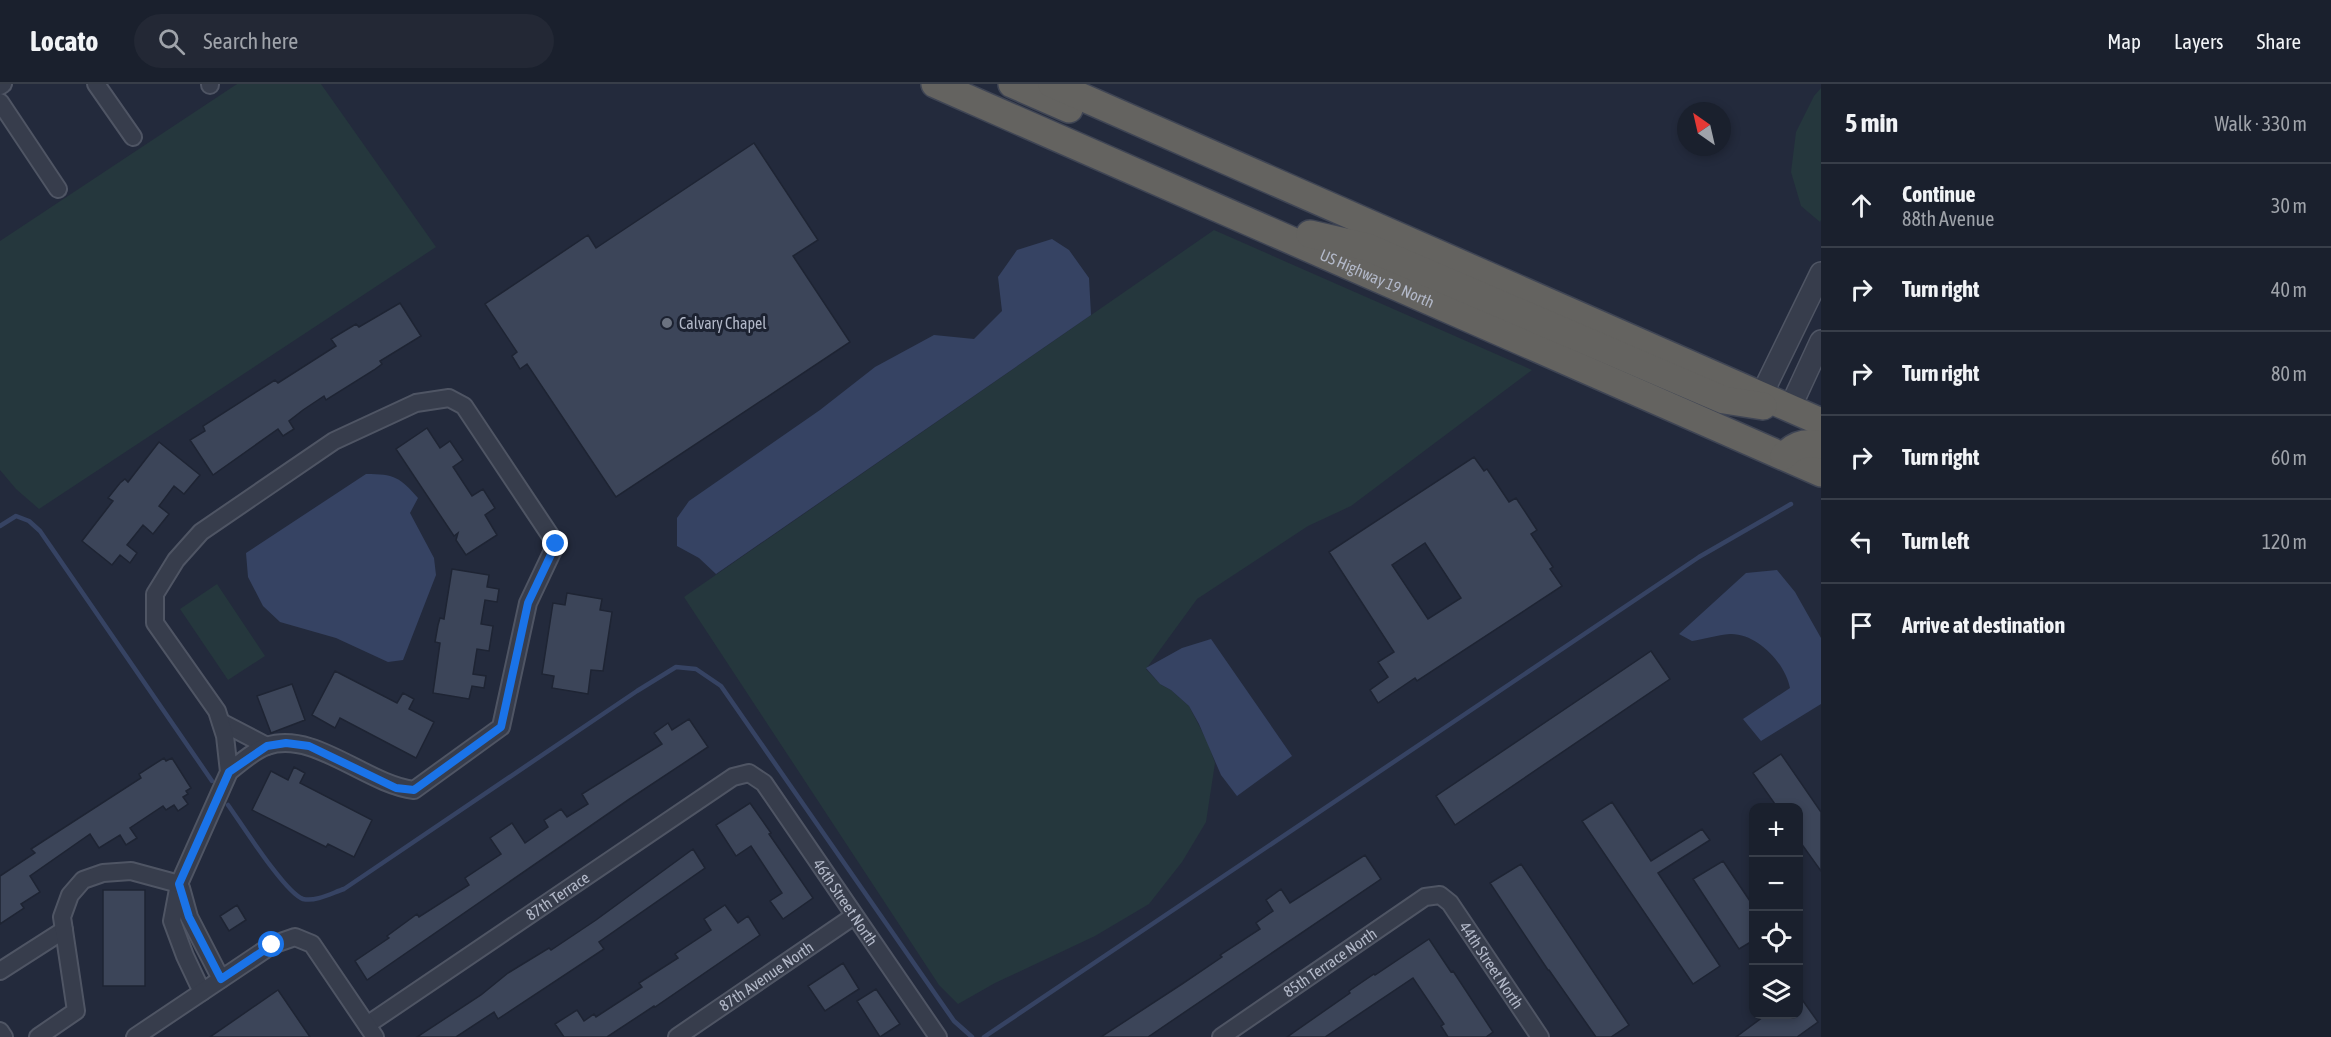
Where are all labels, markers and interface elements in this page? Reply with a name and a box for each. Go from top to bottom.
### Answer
search box [134,14,554,68]
text: Locato [30,25,98,57]
icon: search [155,25,188,58]
text: Search here [203,28,298,54]
text: Map [2107,29,2141,53]
text: Layers [2174,29,2224,53]
text: Share [2257,29,2301,53]
north arrow [1677,102,1731,156]
text: 5 min [1845,108,1898,138]
text: Walk · 330 m [2215,112,2307,135]
text: Continue [1902,181,1976,207]
icon: ahead [1845,189,1878,222]
text: 30 m [2271,194,2307,217]
text: 88th Avenue [1902,207,1994,230]
street label: US Highway 19 North [1317,245,1437,311]
icon: right [1845,273,1878,306]
text: Turn right [1902,276,1979,302]
text: 40 m [2271,278,2307,301]
place label: Calvary Chapel [679,314,767,333]
marker: Calvary Chapel [660,316,674,330]
icon: right [1845,357,1878,390]
text: Turn right [1902,360,1979,386]
text: 80 m [2271,362,2307,385]
icon: right [1845,441,1878,474]
text: Turn right [1902,444,1979,470]
text: 60 m [2271,446,2307,469]
icon: left [1845,525,1878,558]
text: Turn left [1902,528,1969,554]
route end [542,530,568,556]
text: 120 m [2262,530,2307,553]
icon: arrive [1845,609,1878,642]
text: Arrive at destination [1902,612,2065,638]
map controls [1749,803,1803,1019]
button: + [1749,803,1803,857]
street label: 46th Street North [810,855,882,949]
button: − [1749,857,1803,911]
street label: 87th Terrace [522,868,593,924]
button: locate [1749,911,1803,965]
street label: 44th Street North [1456,918,1527,1012]
street label: 85th Terrace North [1280,924,1380,1001]
route start [258,931,284,957]
street label: 87th Avenue North [716,938,817,1015]
button: layers [1749,965,1803,1019]

